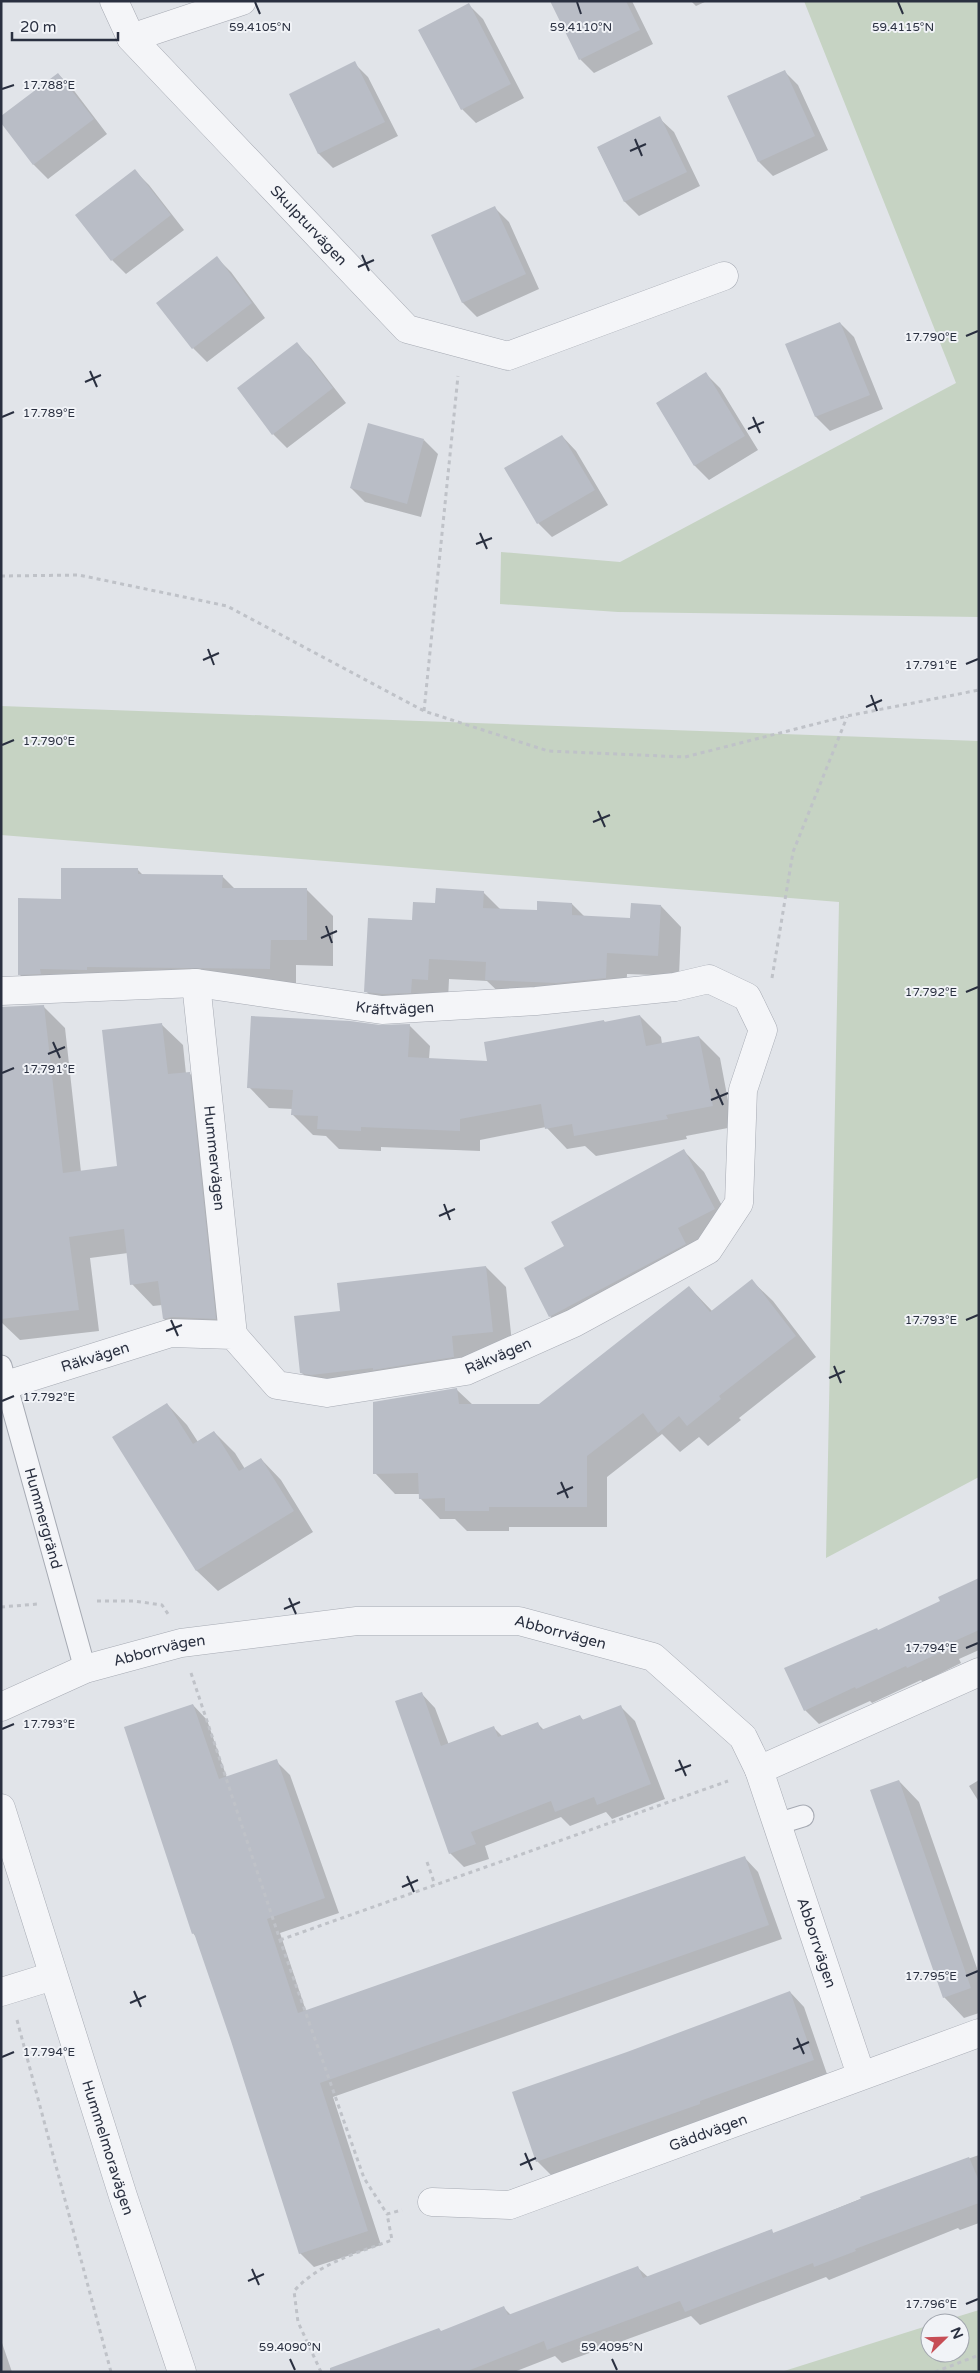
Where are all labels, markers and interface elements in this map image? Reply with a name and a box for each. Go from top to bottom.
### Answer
scale bar [12,10,119,42]
text: 20 m [20,18,57,36]
text: 59.4105°N [229,20,291,34]
text: 59.4110°N [550,20,612,34]
text: 59.4115°N [872,20,934,34]
text: 17.788°E [23,78,75,92]
street label: Skulpturvägen [267,182,351,269]
text: 17.790°E [905,330,957,344]
text: 17.789°E [23,406,75,420]
text: 17.791°E [905,658,957,672]
text: 17.790°E [23,734,75,748]
text: 17.792°E [905,985,957,999]
street label: Kräftvägen [355,997,435,1019]
text: 17.791°E [23,1062,75,1076]
street label: Hummervägen [200,1105,229,1211]
text: 17.793°E [905,1313,957,1327]
street label: Räkvägen [462,1334,534,1378]
street label: Räkvägen [59,1338,131,1376]
text: 17.792°E [23,1390,75,1404]
street label: Hummergränd [21,1466,66,1571]
street label: Abborrvägen [513,1611,608,1653]
street label: Abborrvägen [111,1631,206,1670]
text: 17.794°E [905,1641,957,1655]
text: 17.793°E [23,1717,75,1731]
street label: Abborrvägen [793,1895,840,1990]
text: 17.795°E [905,1969,957,1983]
text: 17.794°E [23,2045,75,2059]
street label: Hummelmoravägen [78,2078,138,2217]
street label: Gäddvägen [666,2110,750,2155]
text: 17.796°E [905,2297,957,2311]
north arrow [920,2313,970,2363]
text: N [946,2325,967,2342]
text: 59.4090°N [259,2340,321,2354]
text: 59.4095°N [581,2340,643,2354]

